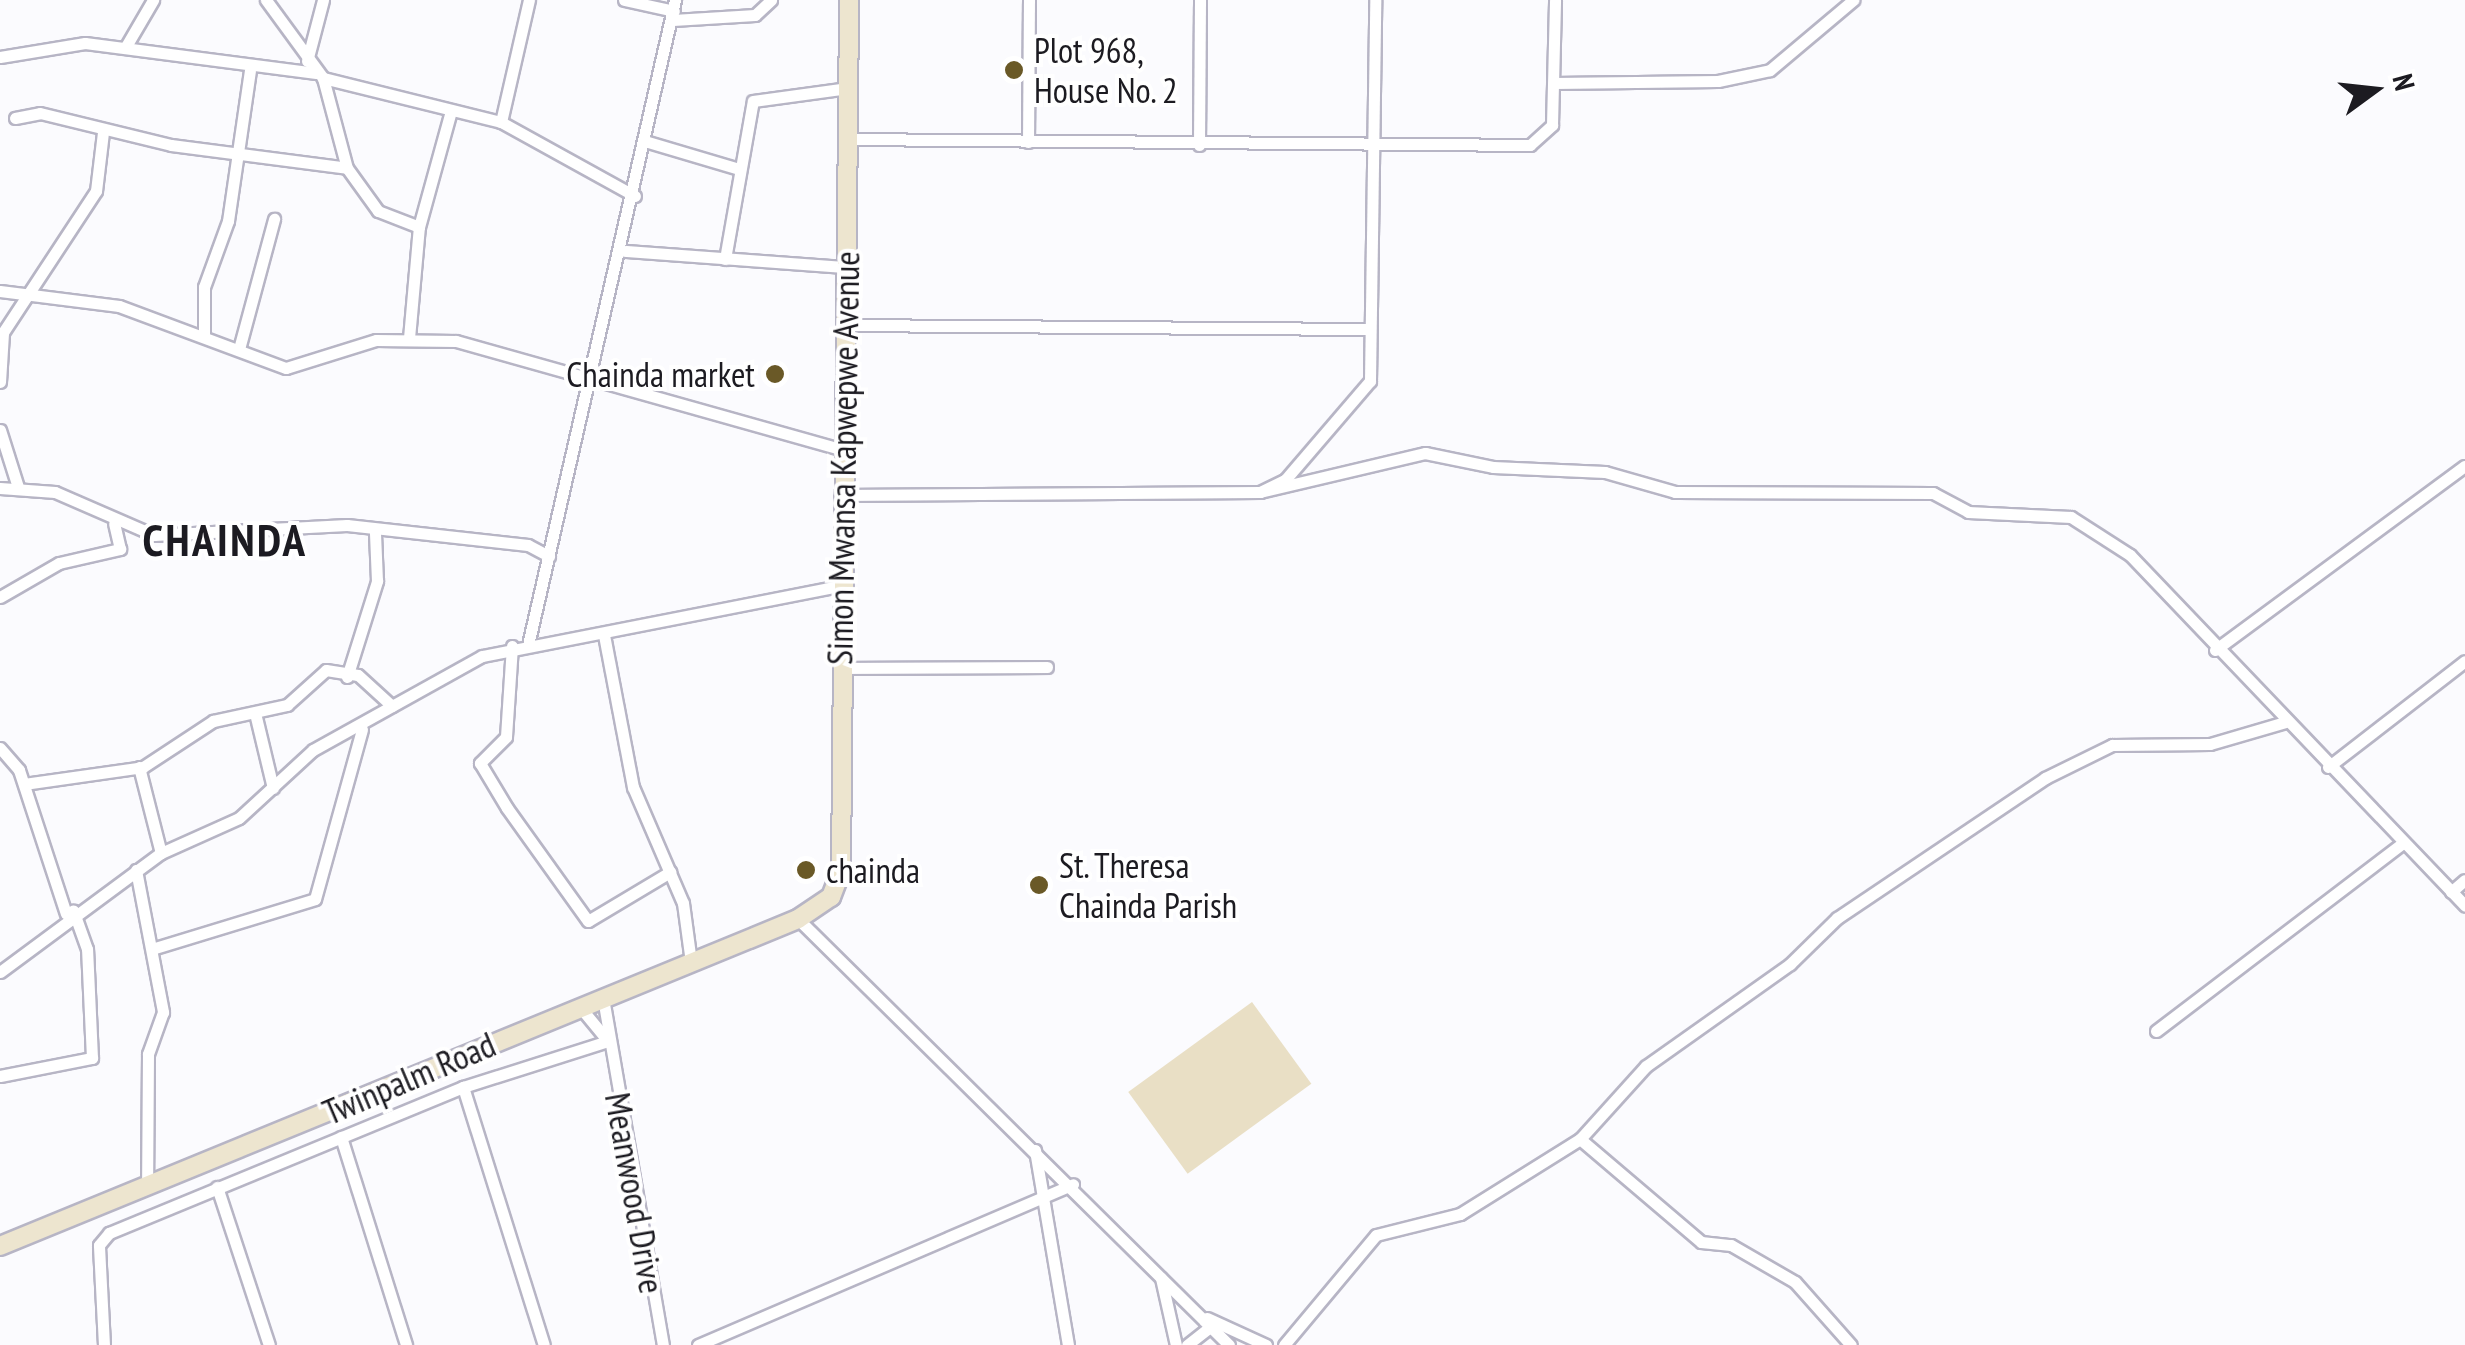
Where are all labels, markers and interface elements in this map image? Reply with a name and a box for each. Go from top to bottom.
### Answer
place label: Plot 968, House No. 2 [1034,29,1180,111]
north arrow [2325,40,2425,140]
marker: Plot 968, House No. 2 [1003,59,1025,81]
text: N [2385,70,2424,94]
street label: Simon Mwansa Kapwepwe Avenue [818,250,868,666]
place label: Chainda market [566,353,755,395]
marker: Chainda market [764,363,786,385]
district label: CHAINDA [142,513,308,567]
place label: St. Theresa Chainda Parish [1059,844,1237,926]
place label: chainda [826,849,920,891]
marker: chainda [795,859,817,881]
marker: St. Theresa Chainda Parish [1028,874,1050,896]
street label: Twinpalm Road [317,1023,501,1133]
street label: Meanwood Drive [597,1089,673,1297]

